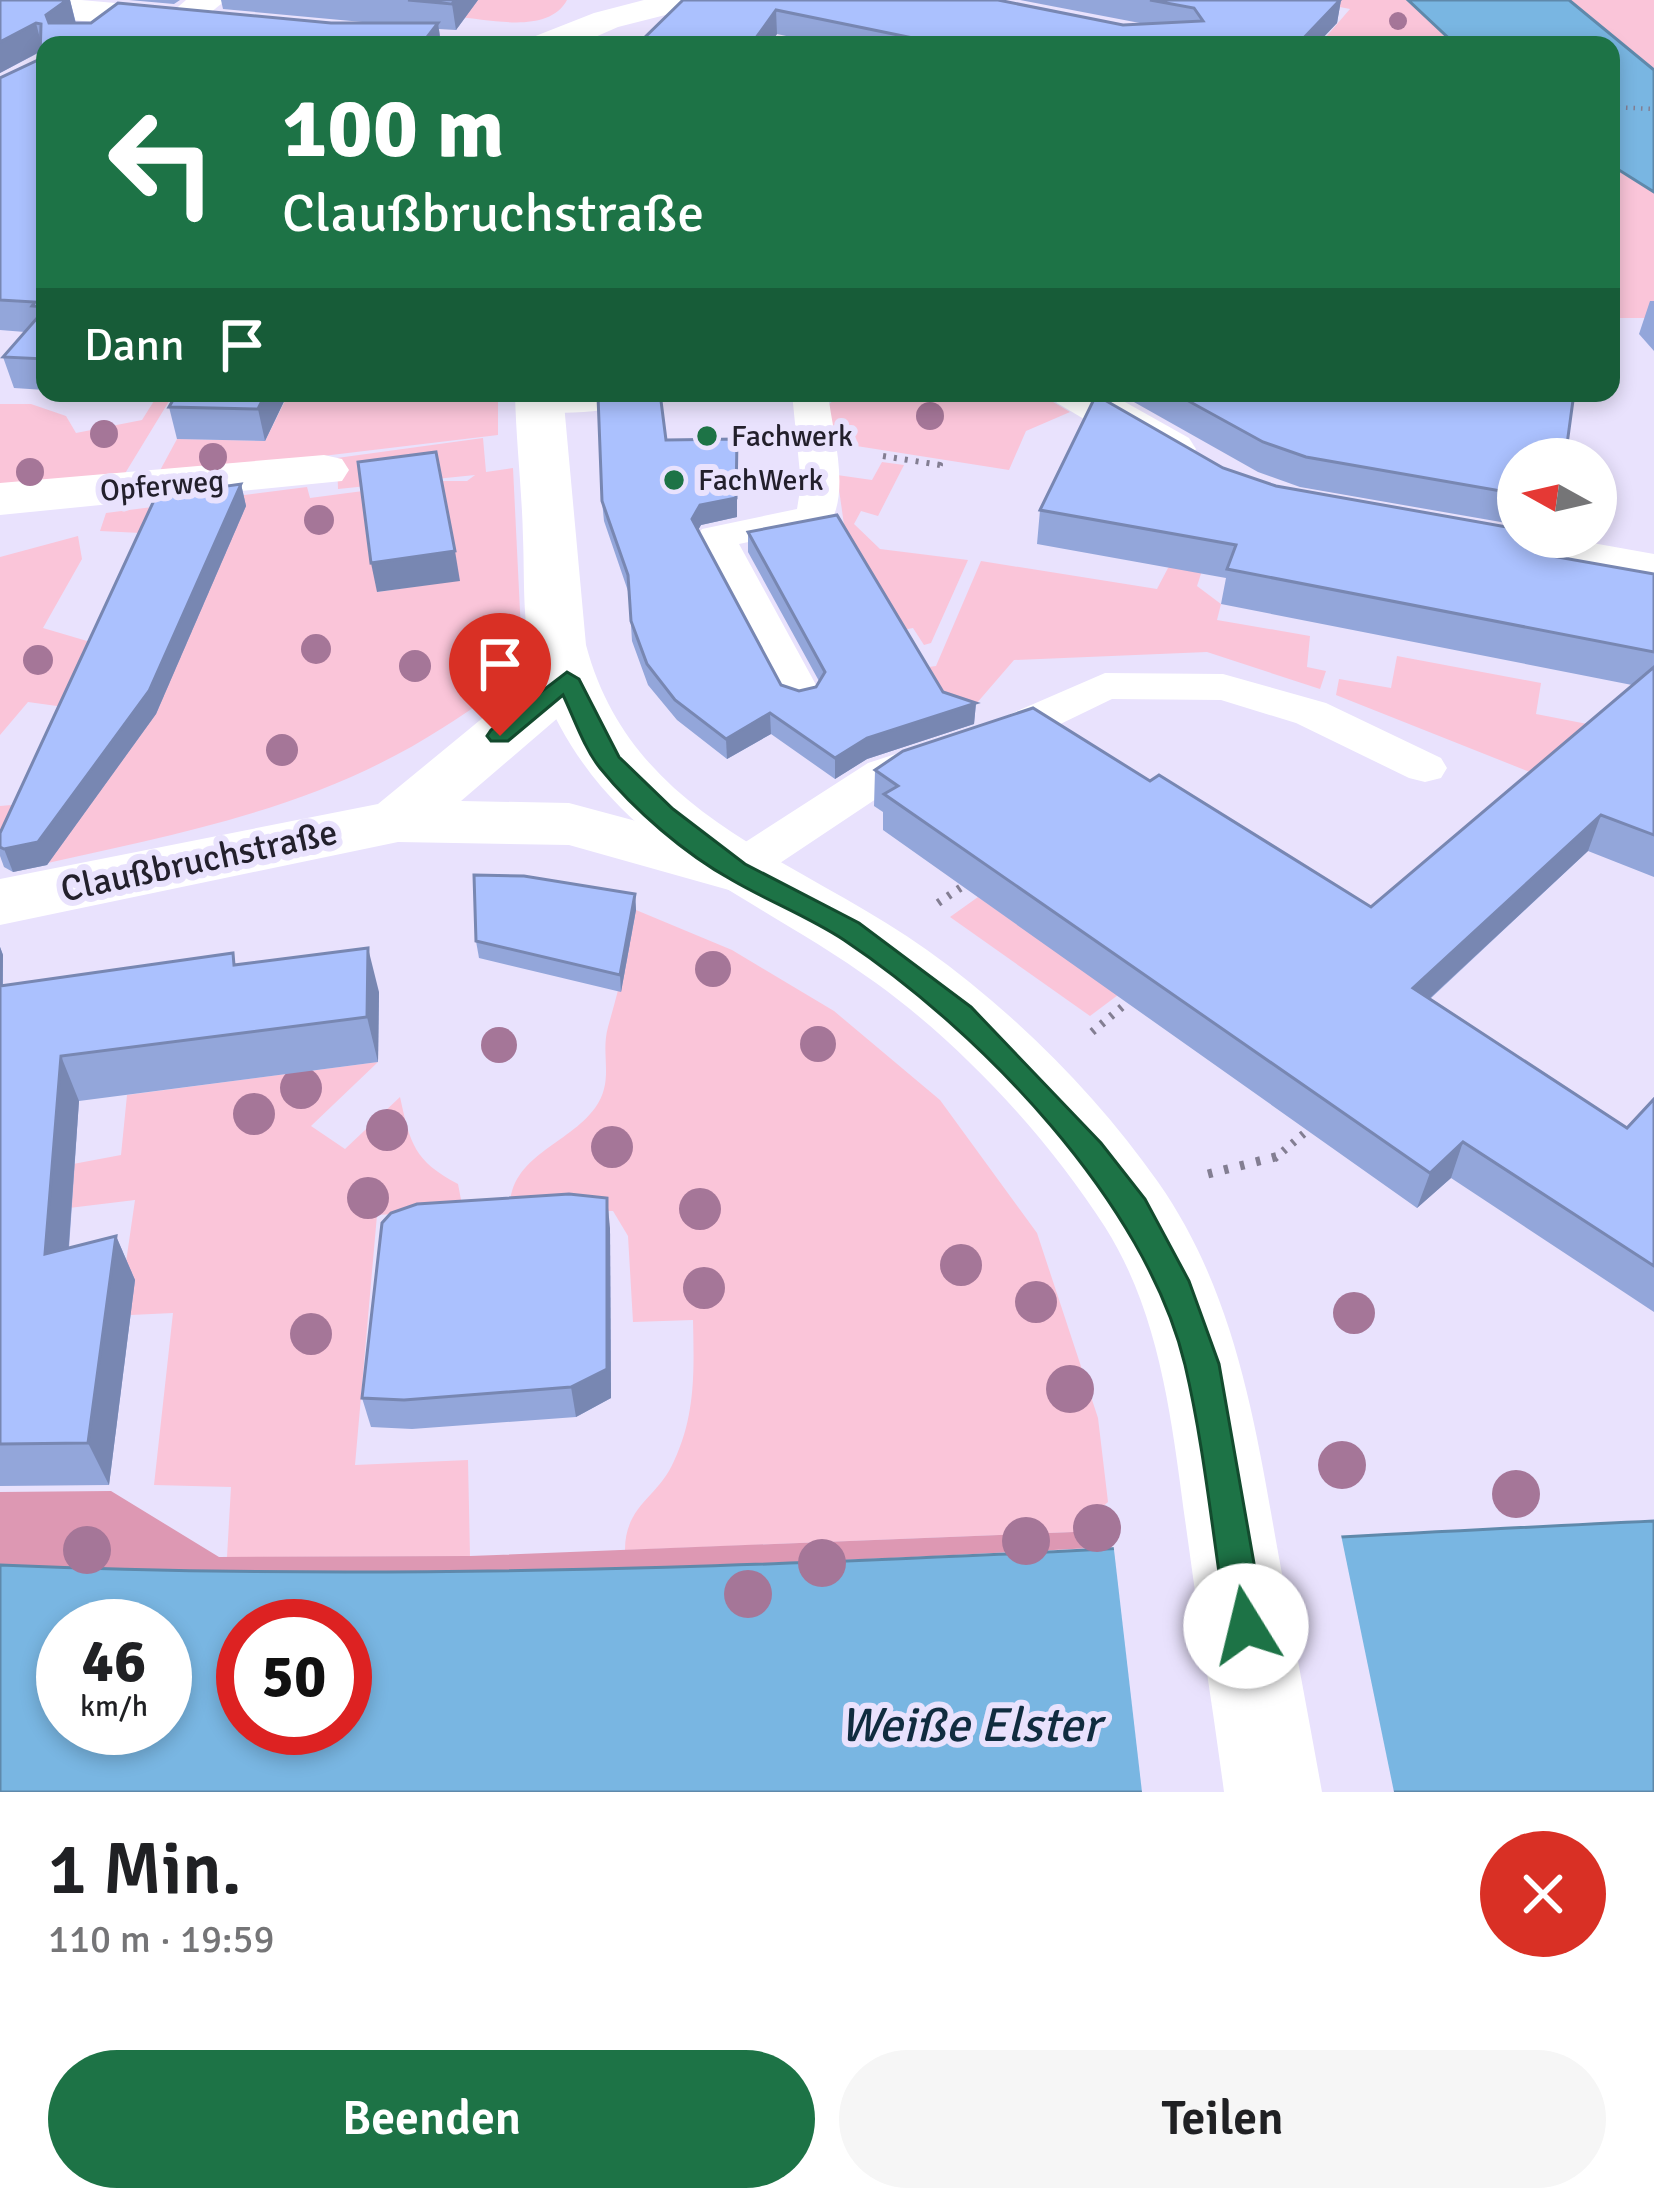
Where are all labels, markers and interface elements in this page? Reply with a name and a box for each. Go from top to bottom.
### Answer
text: 100 m [282,77,504,181]
icon: left [84,84,240,240]
text: Claußbruchstraße [282,180,704,247]
icon: arrive [209,312,275,378]
text: Dann [84,318,185,373]
place label: Fachwerk [731,418,853,455]
marker: Fachwerk [694,423,720,449]
north arrow [1497,438,1617,558]
map controls [1497,438,1617,558]
street label: Opferweg [98,462,226,510]
place label: FachWerk [698,462,824,499]
marker: FachWerk [661,467,687,493]
pin [449,613,551,736]
icon: arrive [467,631,533,697]
street label: Claußbruchstraße [57,810,341,912]
position arrow [1183,1563,1309,1689]
speed limit sign: 50 [216,1599,372,1755]
text: 46 [82,1625,146,1699]
text: km/h [80,1688,148,1725]
water label: Weiße Elster [840,1696,1107,1755]
text: 1 Min. [48,1825,242,1914]
button: close [1480,1831,1606,1957]
text: 110 m · 19:59 [48,1915,275,1963]
button: Beenden [48,2050,815,2188]
button: Teilen [839,2050,1606,2188]

